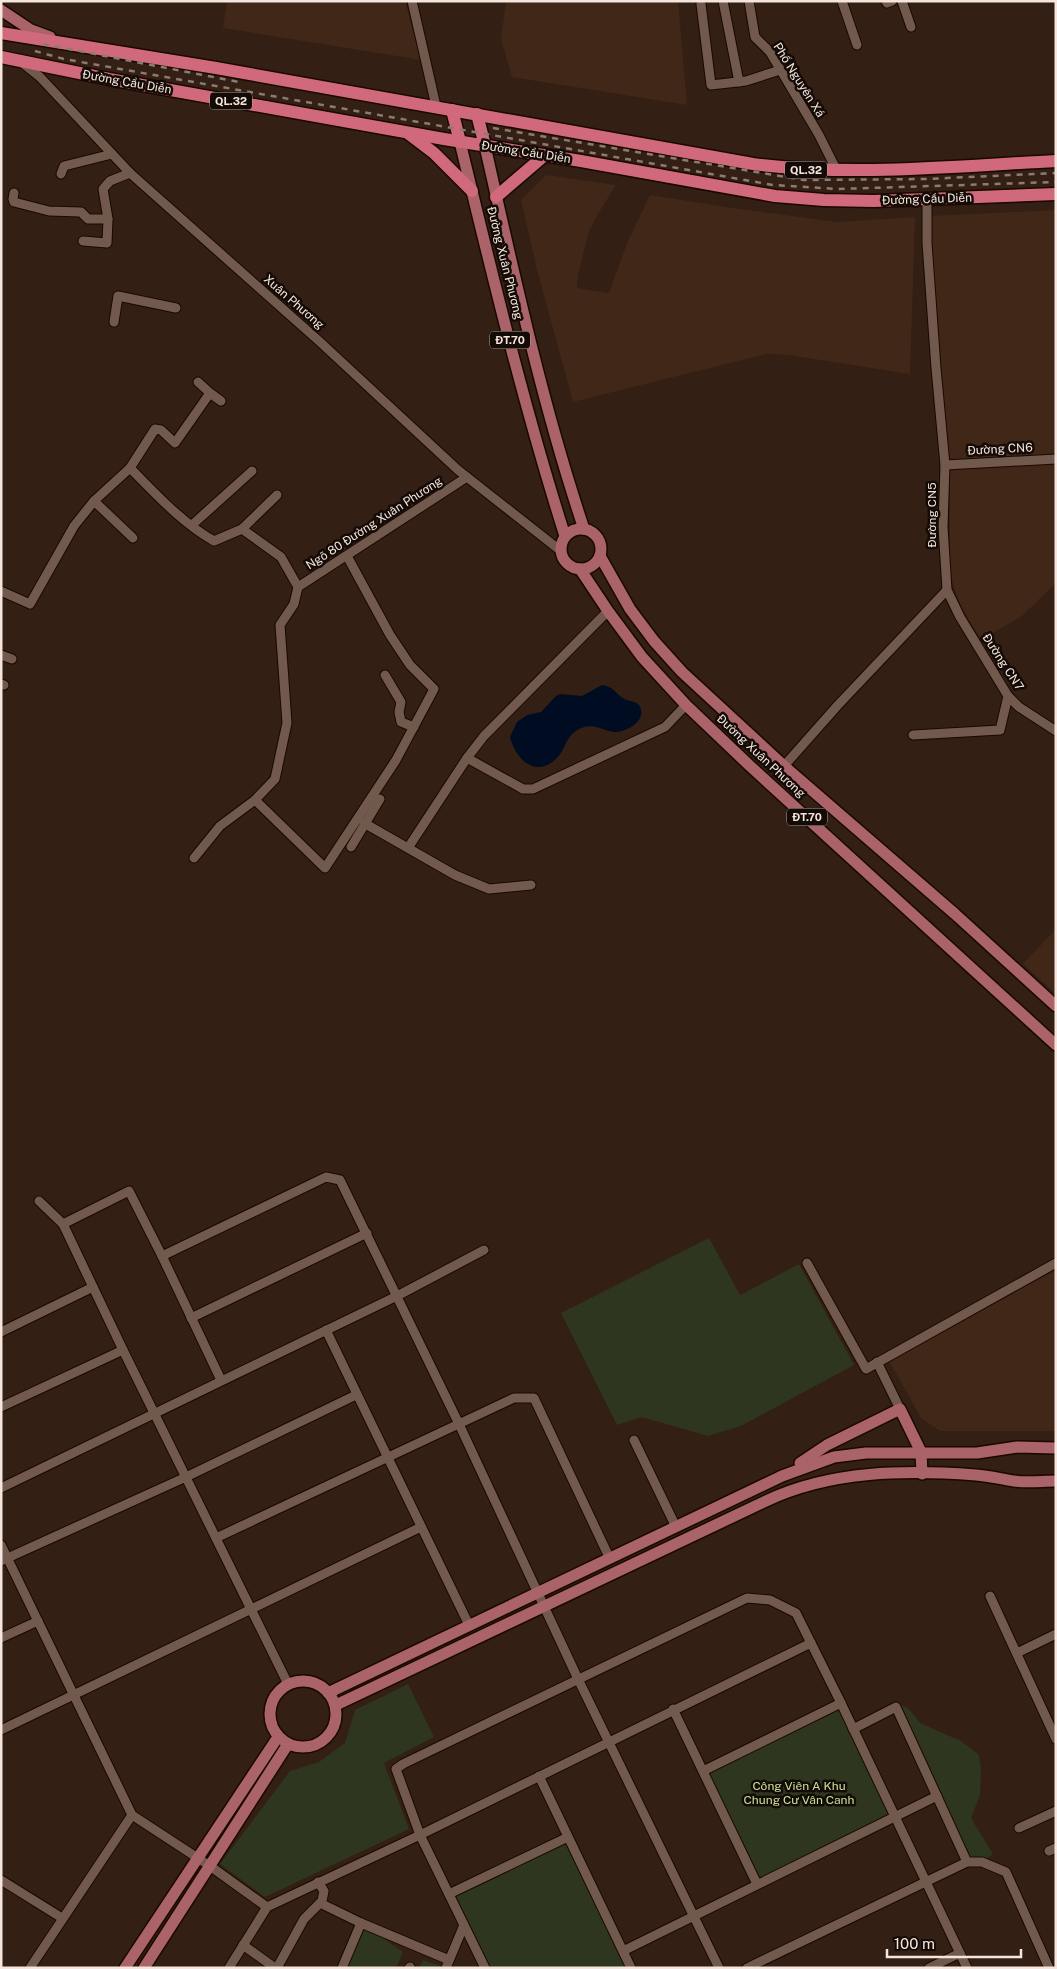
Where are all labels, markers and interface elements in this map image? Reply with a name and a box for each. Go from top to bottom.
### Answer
street label: Phố Nguyên Xá [770,40,828,120]
street label: Đường Cầu Diễn [81,67,173,97]
road number: QL.32 [210,92,252,110]
street label: Đường Cầu Diễn [480,138,572,166]
road number: QL.32 [785,162,827,178]
street label: Đường Cầu Diễn [882,190,972,208]
street label: Đường Xuân Phương [484,205,526,321]
street label: Xuân Phương [261,272,327,332]
road number: ĐT.70 [490,332,530,348]
street label: Đường CN6 [967,440,1033,458]
street label: Ngõ 80 Đường Xuân Phương [303,474,445,572]
street label: Đường CN5 [925,482,939,548]
street label: Đường CN7 [979,631,1027,693]
street label: Đường Xuân Phương [714,711,808,801]
road number: ĐT.70 [787,809,827,826]
park label: Công Viên A Khu Chung Cư Vân Canh [744,1779,855,1807]
scale bar [887,1926,1021,1958]
text: 100 m [894,1935,935,1952]

